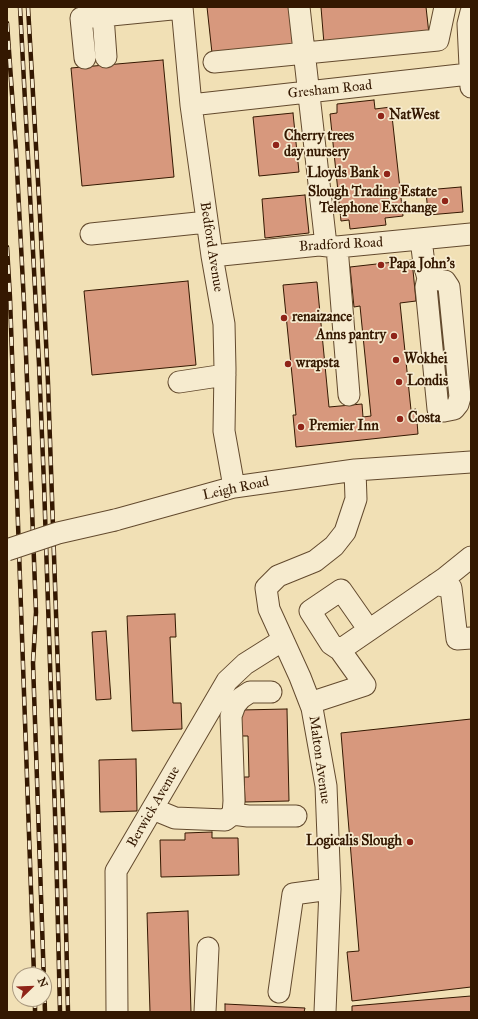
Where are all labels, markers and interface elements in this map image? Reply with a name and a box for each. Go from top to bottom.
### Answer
street label: Gresham Road [287,77,373,103]
place label: NatWest [389,108,440,124]
marker: NatWest [376,111,386,121]
place label: Cherry trees day nursery [284,129,354,162]
marker: Cherry trees day nursery [271,140,281,150]
place label: Lloyds Bank [307,166,379,182]
marker: Lloyds Bank [382,169,392,179]
place label: Slough Trading Estate Telephone Exchange [308,185,437,218]
marker: Slough Trading Estate Telephone Exchange [440,196,450,206]
street label: Bedford Avenue [196,201,226,293]
street label: Bradford Road [299,234,383,256]
place label: Papa John's [389,257,455,273]
marker: Papa John's [376,260,386,270]
place label: renaizance [292,310,352,326]
marker: renaizance [279,313,289,323]
place label: Anns pantry [316,328,386,344]
marker: Anns pantry [389,331,399,341]
place label: Wokhei [404,352,448,368]
marker: Wokhei [391,355,401,365]
place label: wrapsta [296,356,339,372]
marker: wrapsta [283,359,293,369]
place label: Londis [407,374,448,390]
marker: Londis [394,377,404,387]
place label: Costa [408,411,441,427]
marker: Costa [395,414,405,424]
place label: Premier Inn [309,419,379,435]
marker: Premier Inn [296,422,306,432]
street label: Leigh Road [201,474,271,504]
street label: Malton Avenue [305,715,333,805]
street label: Berwick Avenue [124,763,184,851]
place label: Logicalis Slough [306,834,402,850]
marker: Logicalis Slough [405,837,415,847]
north arrow [12,967,52,1007]
text: N [35,976,50,989]

